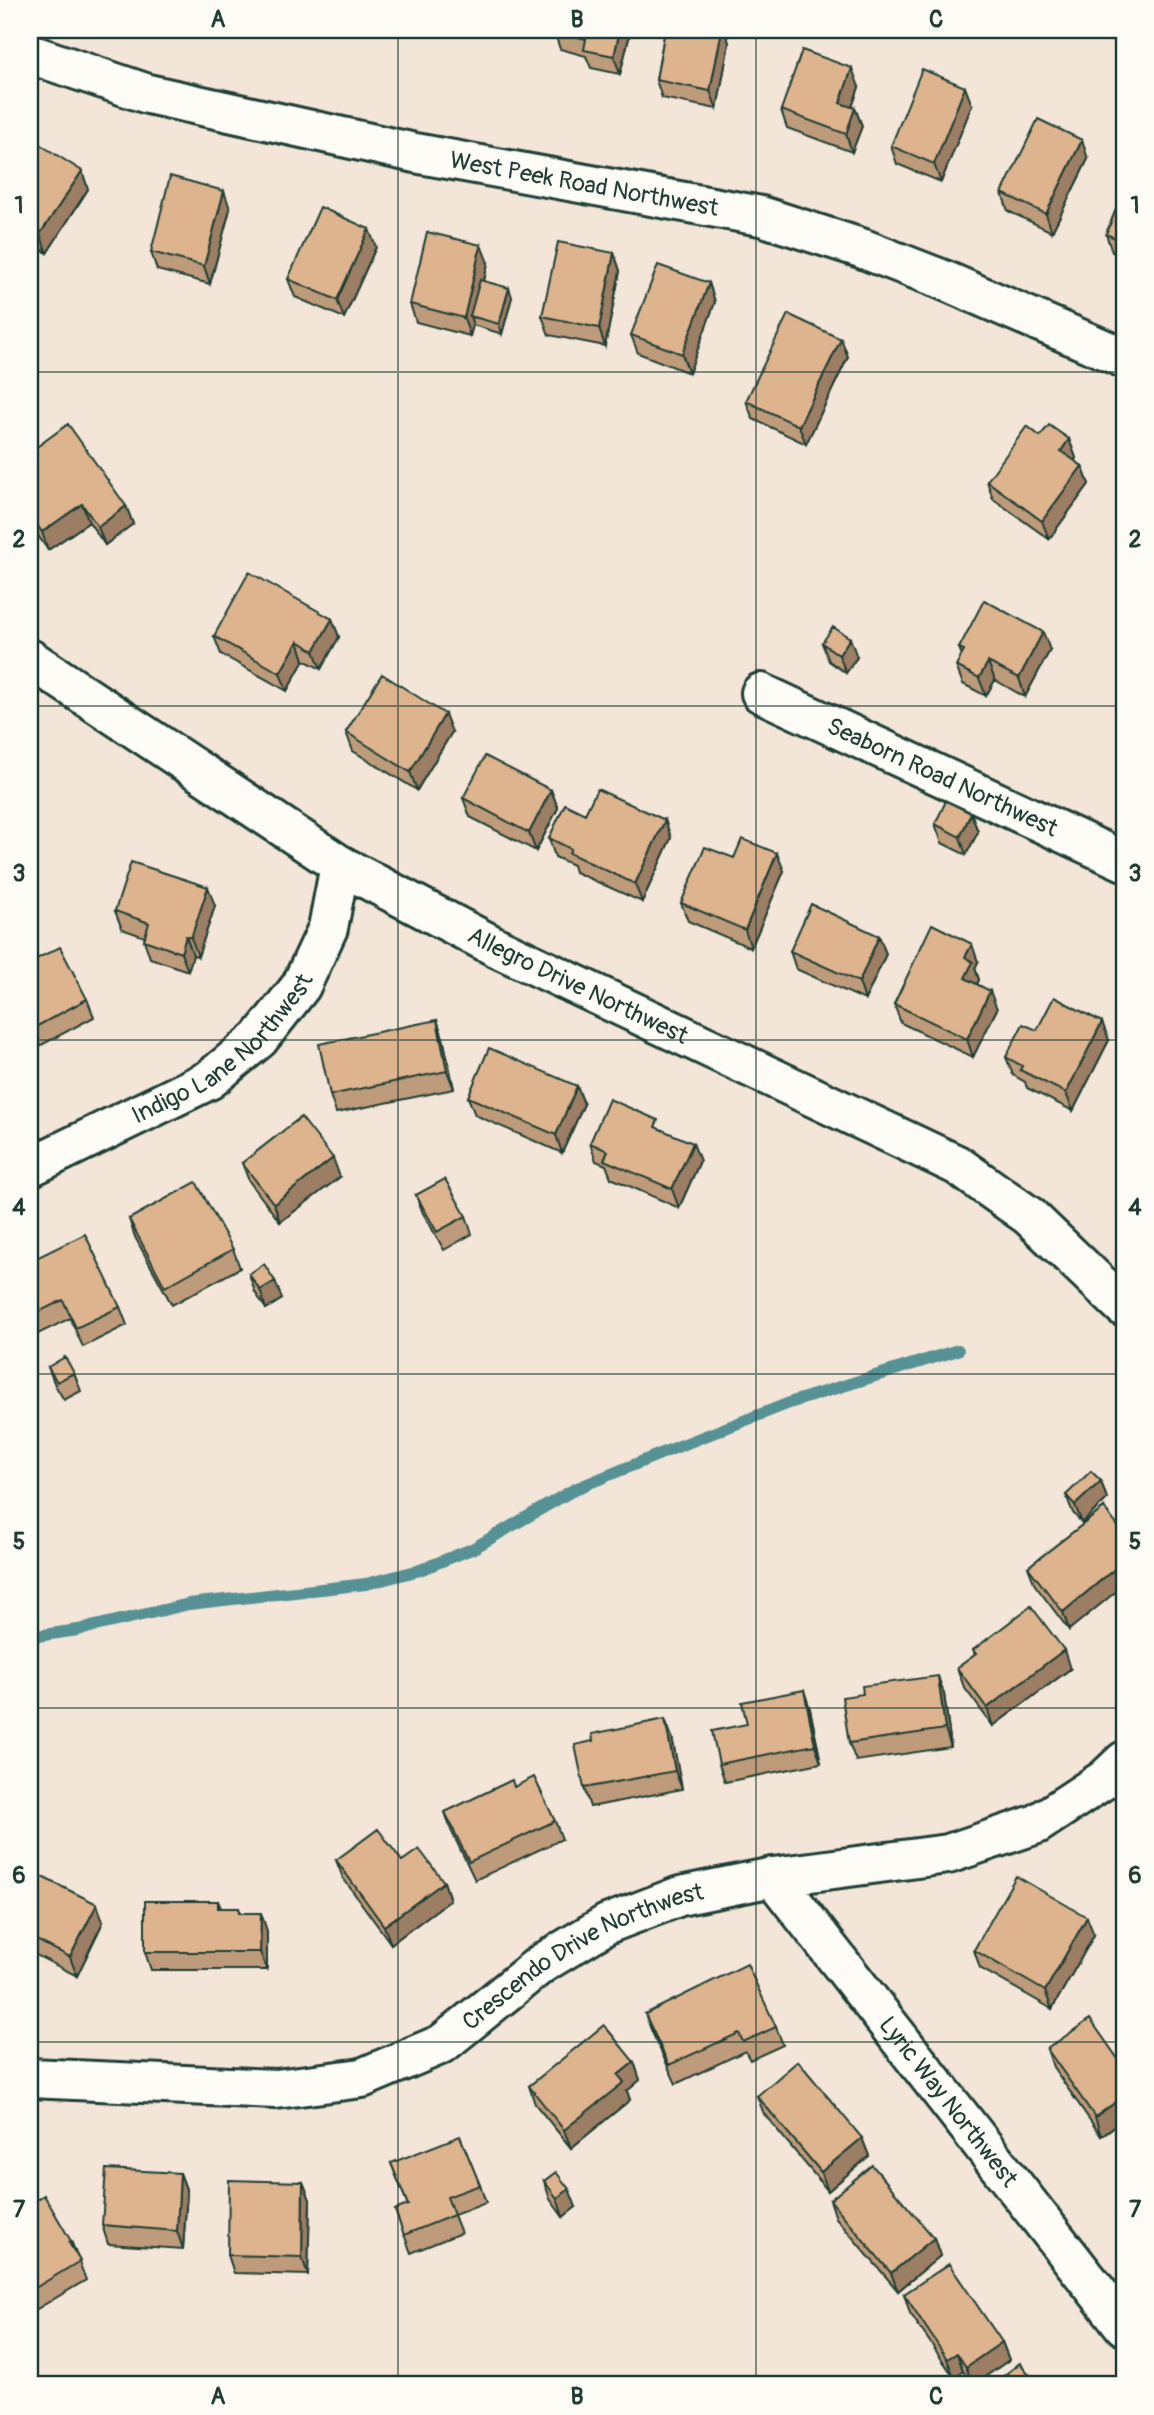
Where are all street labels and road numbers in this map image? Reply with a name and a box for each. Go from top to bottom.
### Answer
street label: West Peek Road Northwest [448,145,721,223]
street label: Seaborn Road Northwest [822,711,1063,843]
street label: Allegro Drive Northwest [463,920,693,1050]
street label: Indigo Lane Northwest [127,969,319,1130]
street label: Crescendo Drive Northwest [456,1877,706,2036]
street label: Lyric Way Northwest [873,2011,1024,2193]

